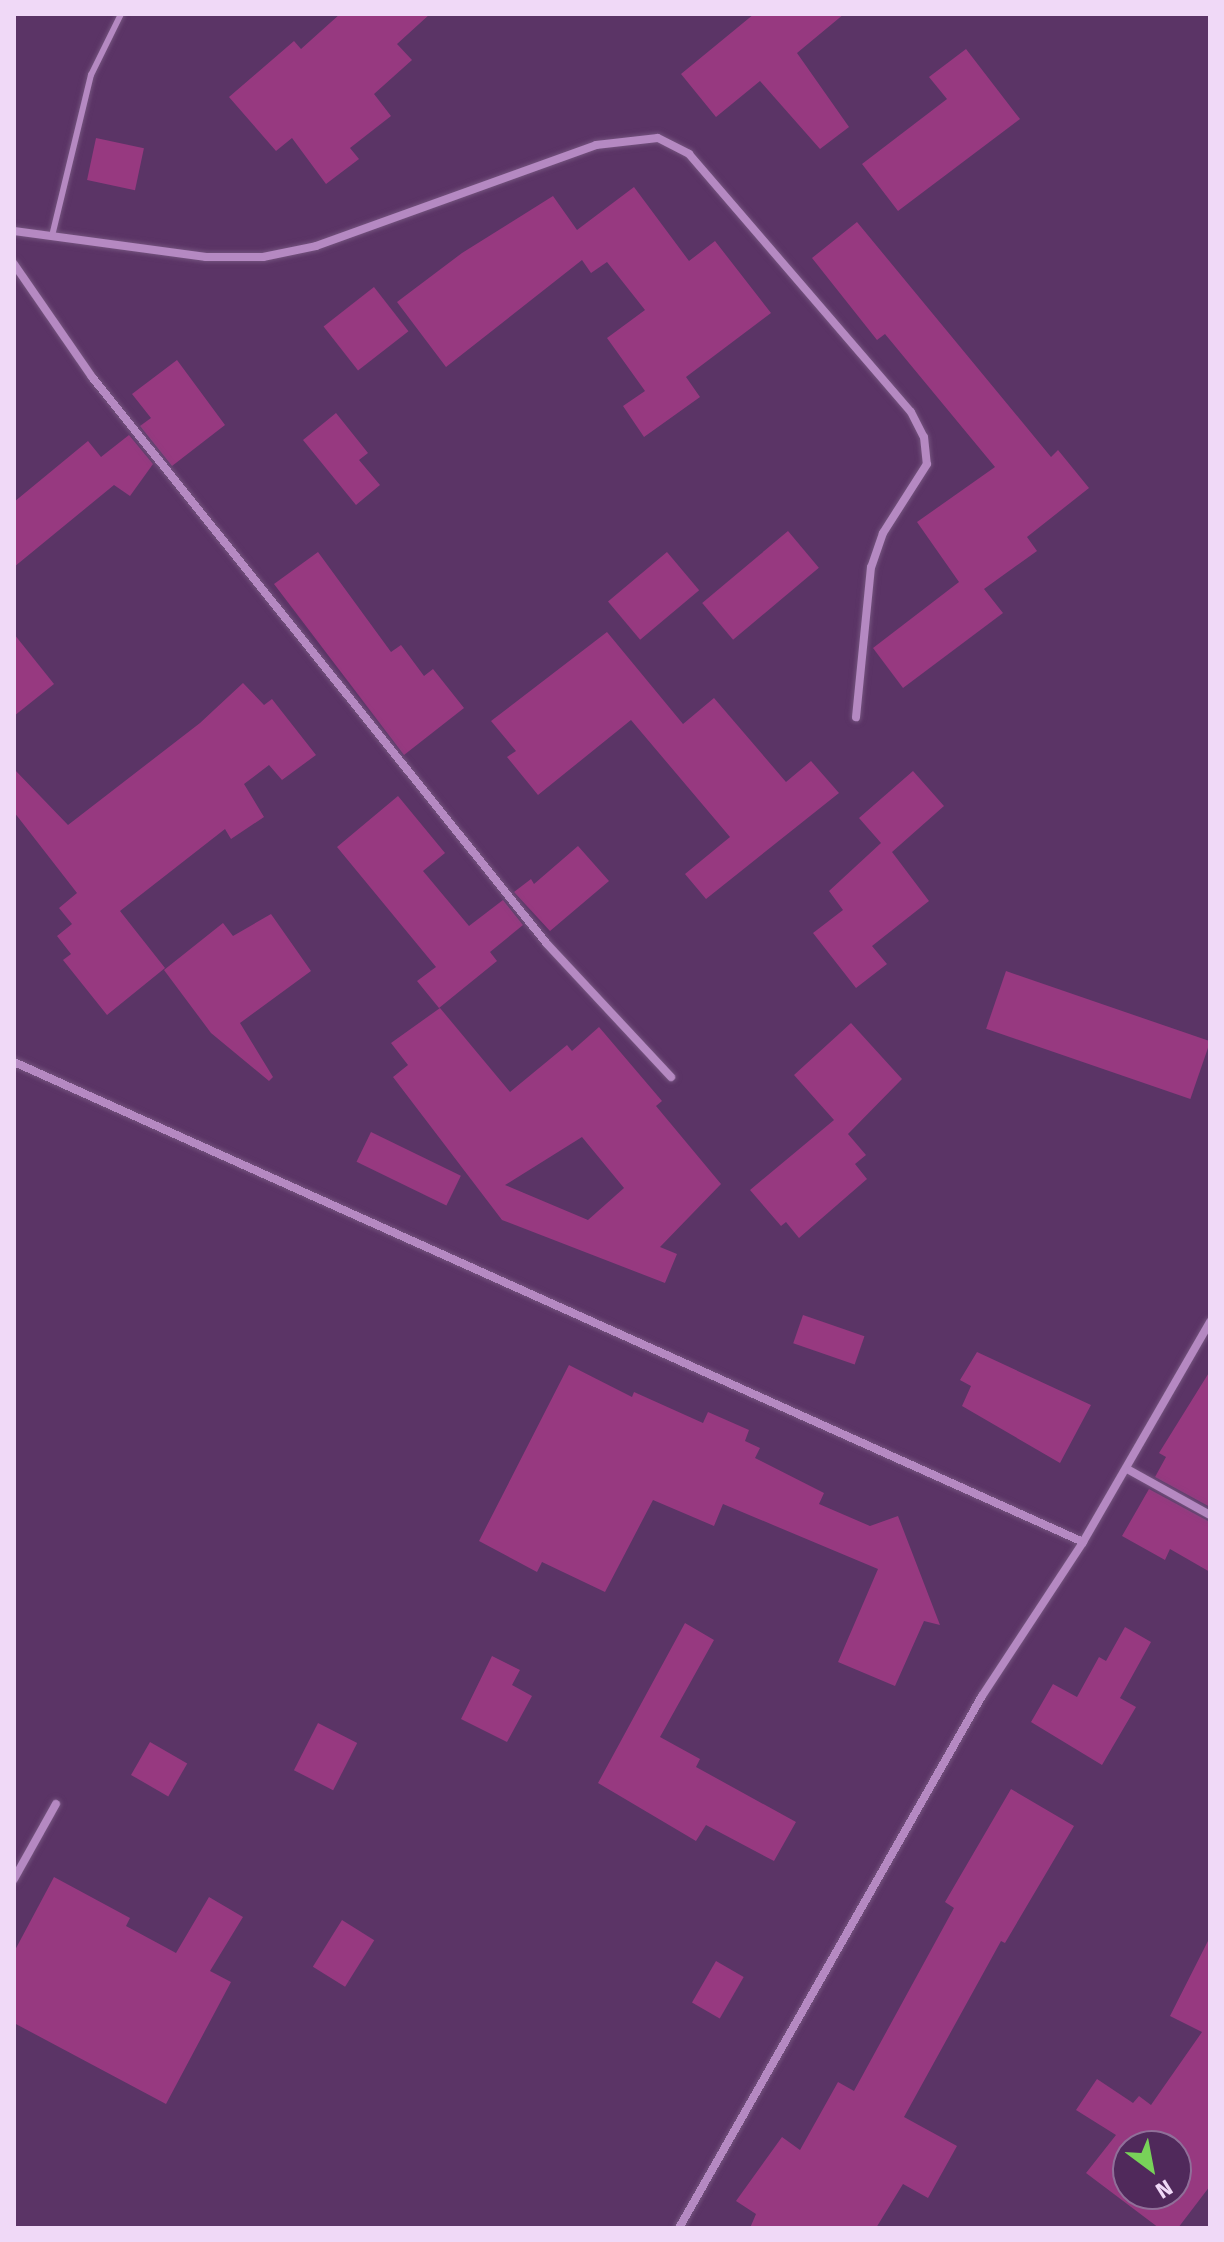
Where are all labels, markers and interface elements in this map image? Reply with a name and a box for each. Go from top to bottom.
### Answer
north arrow [1112,2130,1192,2210]
text: N [1151,2174,1177,2204]

